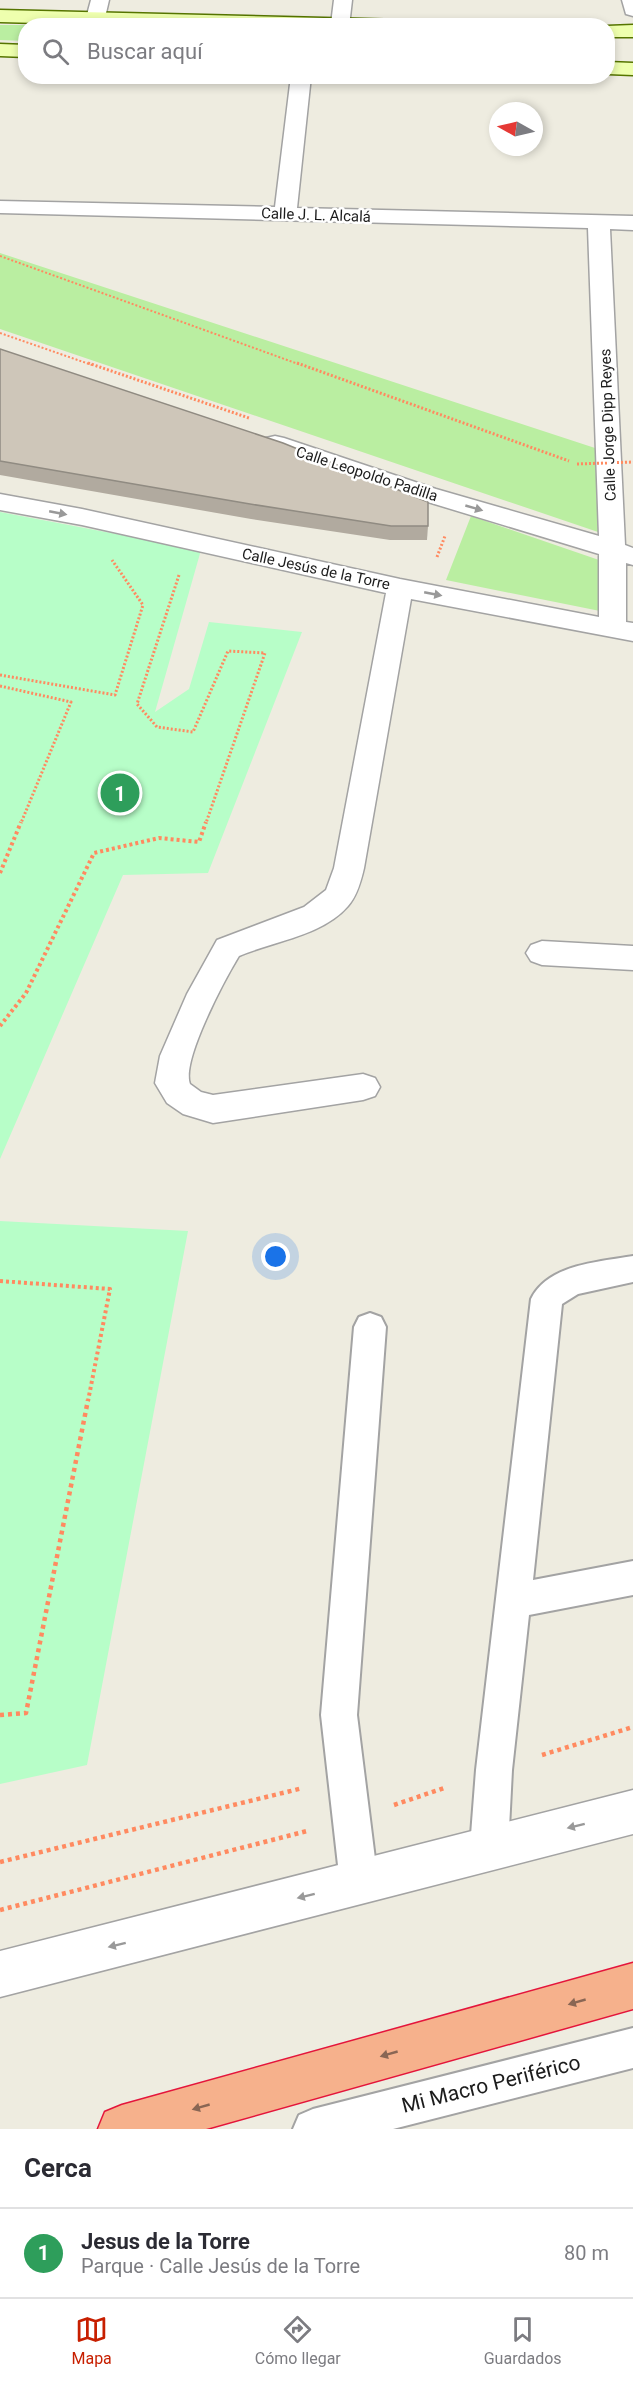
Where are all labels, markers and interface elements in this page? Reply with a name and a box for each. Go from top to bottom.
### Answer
search box [18,18,615,84]
icon: search [39,35,72,68]
text: Buscar aquí [87,39,203,64]
north arrow [489,102,543,156]
street label: Calle J. L. Alcalá [261,204,371,226]
street label: Calle Jorge Dipp Reyes [596,348,620,502]
street label: Calle Leopoldo Padilla [294,443,440,505]
one-way arrow [465,504,483,513]
one-way arrow [48,509,67,518]
street label: Calle Jesús de la Torre [240,545,392,593]
one-way arrow [424,590,443,599]
pin: 1 [100,770,140,816]
your location [261,1242,290,1271]
one-way arrow [567,1822,585,1831]
one-way arrow [297,1892,316,1902]
one-way arrow [108,1940,127,1950]
one-way arrow [568,1998,586,2007]
one-way arrow [380,2050,398,2060]
street label: Mi Macro Periférico [399,2050,583,2118]
one-way arrow [192,2103,210,2112]
text: Cerca [24,2153,92,2183]
text: Jesus de la Torre [81,2229,250,2254]
text: 1 [38,2241,49,2265]
text: 80 m [564,2241,609,2265]
text: Parque · Calle Jesús de la Torre [81,2254,360,2278]
tab: Mapa [71,2313,112,2368]
tab: Cómo llegar [255,2313,341,2368]
tab: Guardados [484,2313,562,2368]

